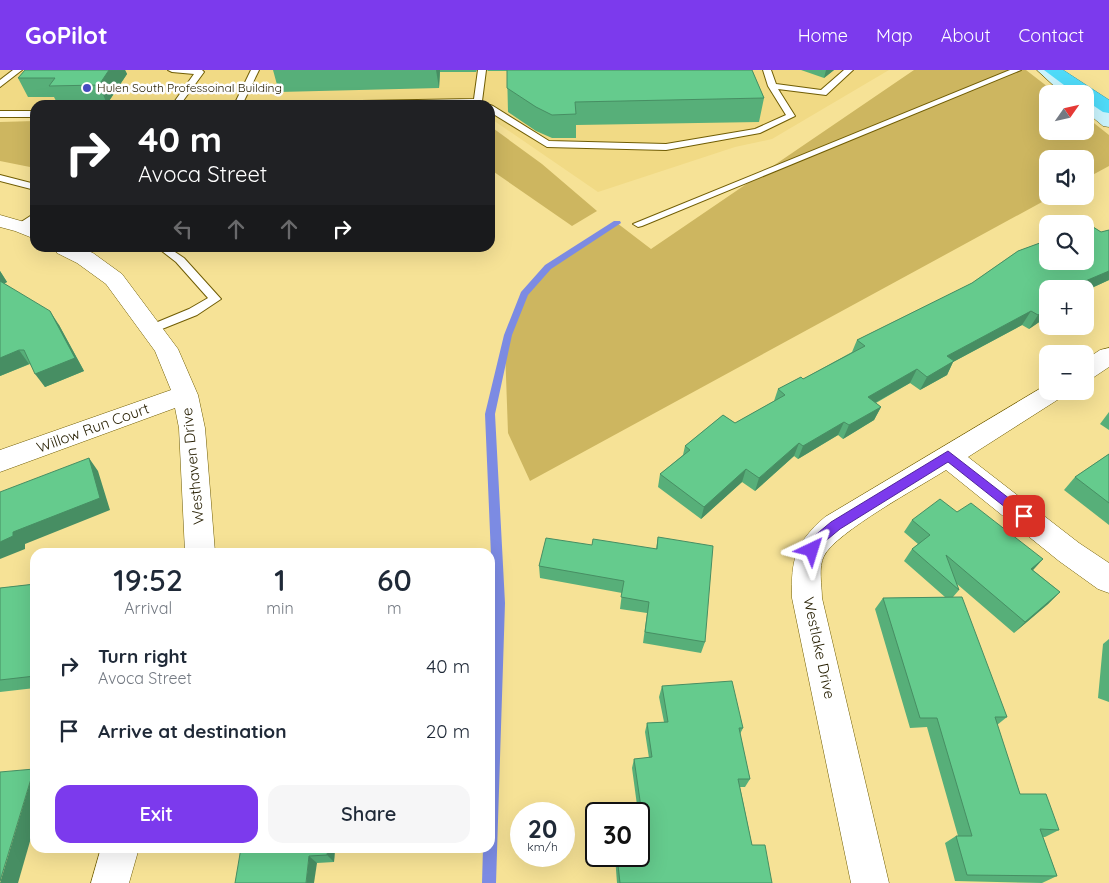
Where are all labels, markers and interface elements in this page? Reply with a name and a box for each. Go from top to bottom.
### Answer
text: GoPilot [25,20,108,50]
text: Home [798,24,848,47]
text: Map [876,24,913,47]
text: About [941,24,991,47]
text: Contact [1019,24,1084,47]
place label: Hulen South Professoinal Building [97,80,282,95]
marker: Hulen South Professoinal Building [81,82,93,94]
north arrow [1039,85,1094,140]
map controls [1039,85,1094,400]
text: 40 m [138,117,222,161]
icon: right [55,120,120,185]
button: sound [1039,150,1094,205]
text: Avoca Street [138,160,267,188]
icon: left [169,215,197,243]
icon: ahead [222,215,250,243]
icon: ahead [275,215,303,243]
icon: right [328,215,356,243]
button: search [1039,215,1094,270]
button: + [1039,280,1094,335]
button: − [1039,345,1094,400]
street label: Willow Run Court [34,398,152,457]
street label: Westhaven Drive [177,407,208,525]
pin [1003,495,1045,537]
icon: arrive [1010,502,1038,530]
position arrow [785,523,837,575]
text: 19:52 [113,561,183,599]
text: 1 [274,561,286,599]
text: 60 [377,561,412,599]
street label: Westlake Drive [799,595,840,701]
text: Arrival [124,598,172,618]
text: min [266,598,294,618]
text: m [387,598,402,618]
text: Turn right [98,644,187,668]
icon: right [55,652,83,680]
text: 40 m [426,654,470,678]
text: Avoca Street [98,668,192,688]
icon: arrive [55,717,83,745]
text: Arrive at destination [98,719,287,743]
text: 20 m [426,719,470,743]
button: Exit [55,785,258,843]
button: Share [268,785,470,843]
speed limit sign: 30 [585,802,650,867]
text: 20 [528,813,557,844]
text: km/h [527,839,558,854]

